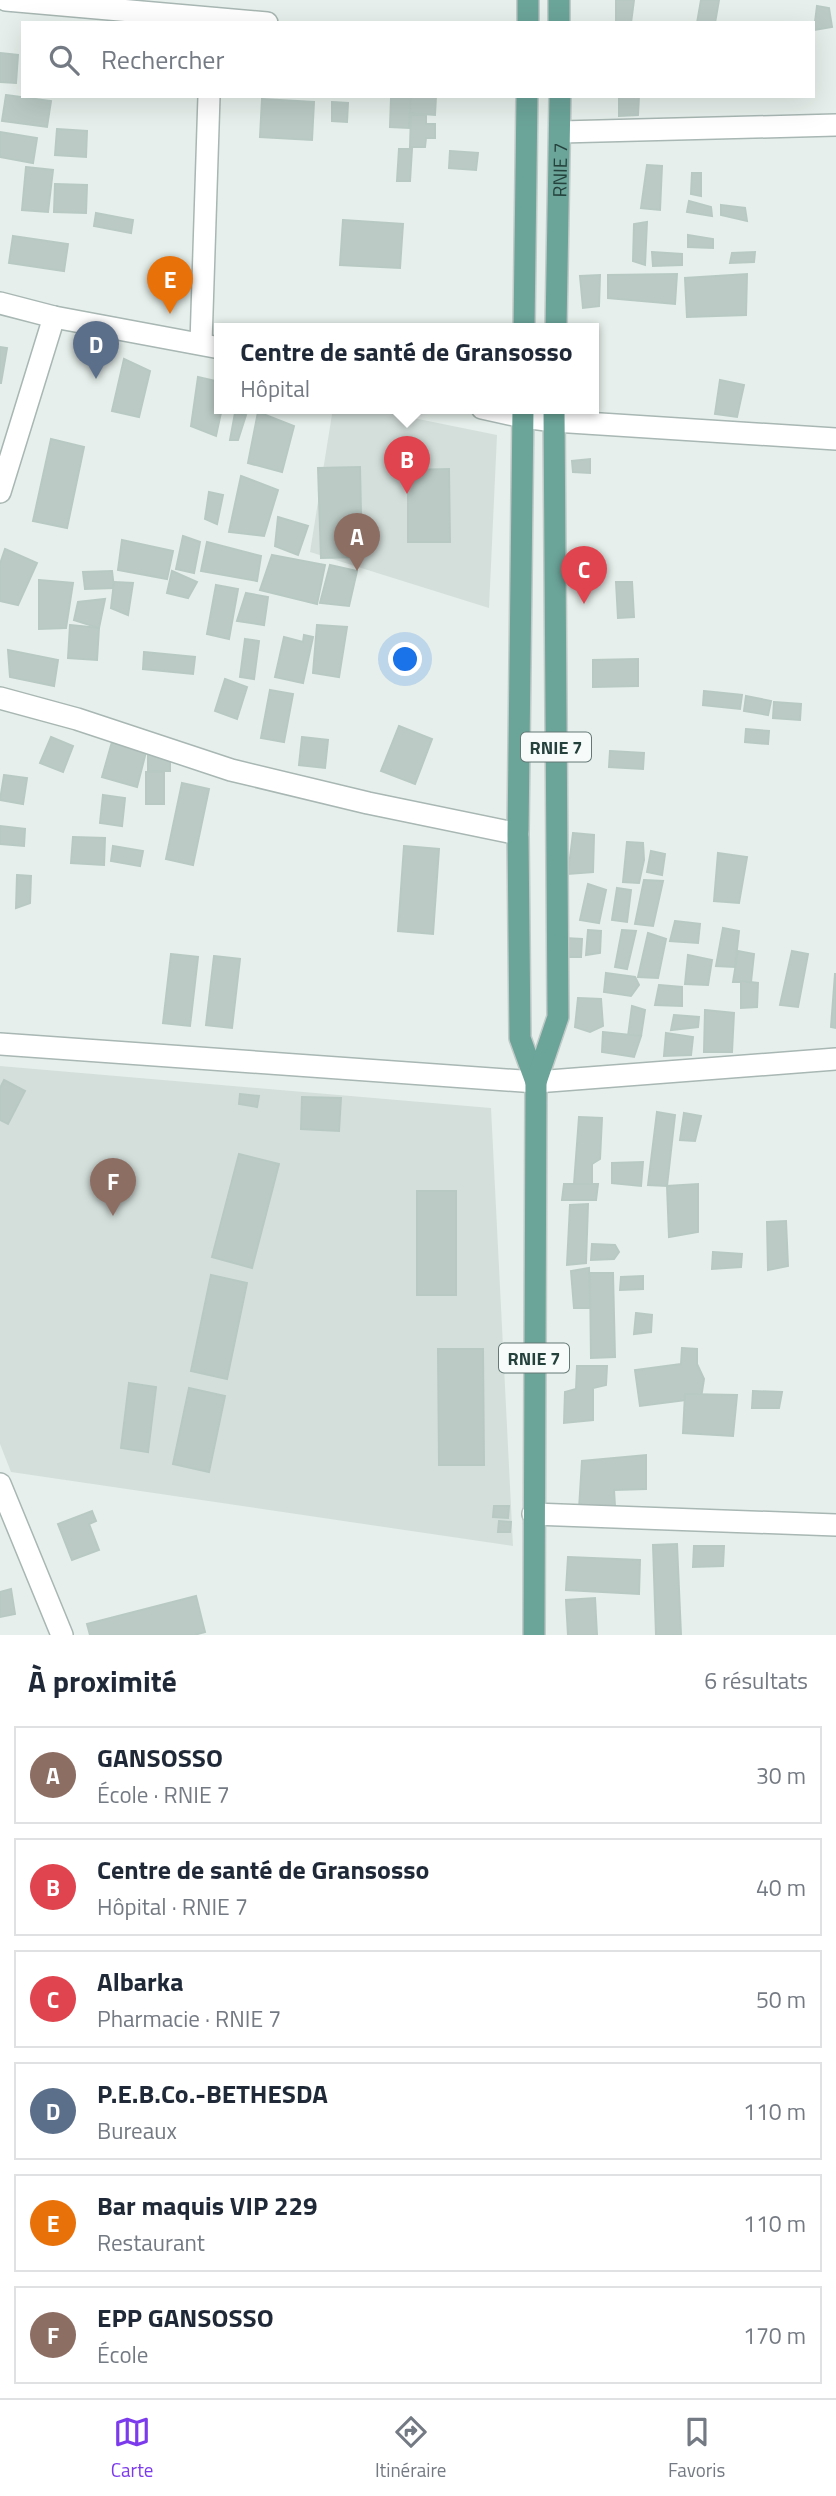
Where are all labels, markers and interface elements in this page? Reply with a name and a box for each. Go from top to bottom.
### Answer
search box [21,21,815,98]
text: Rechercher [101,40,225,79]
icon: search [45,41,83,79]
street label: RNIE 7 [544,142,574,198]
pin: E [147,256,193,314]
pin: D [73,321,119,379]
popup [214,323,599,414]
text: Centre de santé de Gransosso [240,332,573,371]
text: Hôpital [240,371,310,406]
pin: B [384,436,430,494]
pin: A [334,513,380,571]
pin: C [561,546,607,604]
your location [388,642,422,676]
road number: RNIE 7 [521,732,591,762]
pin: F [90,1158,136,1216]
road number: RNIE 7 [499,1344,569,1372]
text: À proximité [28,1658,177,1704]
text: 6 résultats [704,1663,808,1698]
text: GANSOSSO [97,1738,223,1777]
text: A [46,1758,60,1793]
text: 30 m [756,1758,806,1793]
text: École · RNIE 7 [97,1777,230,1812]
text: Centre de santé de Gransosso [97,1850,429,1889]
text: B [46,1870,60,1905]
text: 40 m [756,1870,806,1905]
text: Hôpital · RNIE 7 [97,1889,248,1924]
text: Albarka [97,1962,183,2001]
text: C [47,1982,59,2017]
text: 50 m [756,1982,806,2017]
text: Pharmacie · RNIE 7 [97,2001,281,2036]
text: P.E.B.Co.-BETHESDA [97,2074,328,2113]
text: D [46,2094,60,2129]
text: 110 m [743,2094,806,2129]
text: Bureaux [97,2113,177,2148]
text: Bar maquis VIP 229 [97,2186,318,2225]
text: E [47,2206,59,2241]
text: 110 m [743,2206,806,2241]
text: Restaurant [97,2225,205,2260]
text: EPP GANSOSSO [97,2298,274,2337]
text: F [47,2318,59,2353]
text: 170 m [743,2318,806,2353]
text: École [97,2337,148,2372]
tab: Carte [111,2413,153,2484]
tab: Itinéraire [375,2413,446,2484]
tab: Favoris [668,2413,725,2484]

